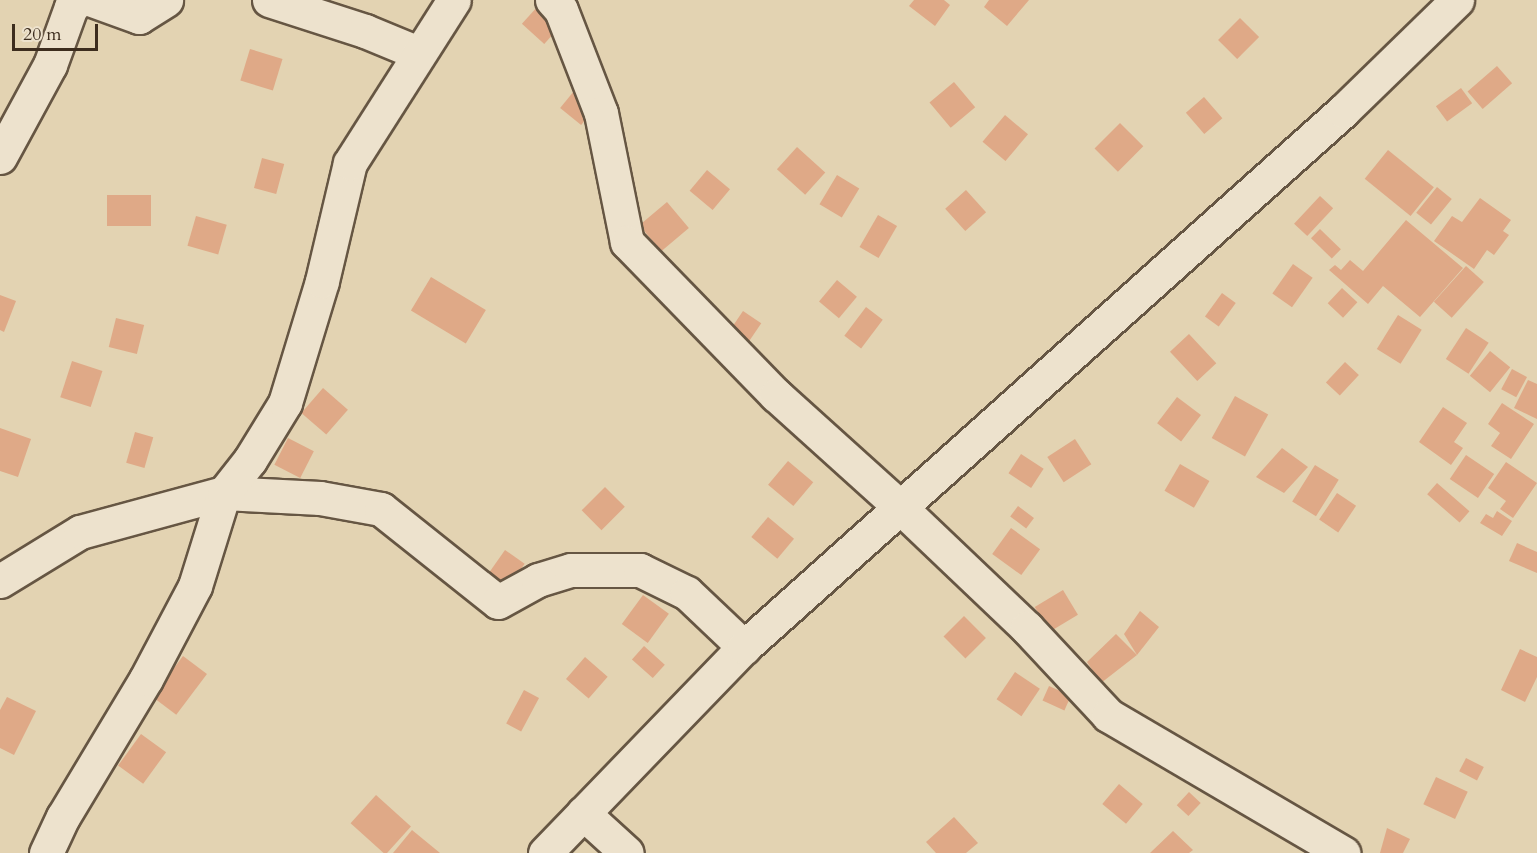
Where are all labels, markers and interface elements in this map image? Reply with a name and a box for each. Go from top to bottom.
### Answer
scale bar [15,12,100,50]
text: 20 m [23,22,62,47]

